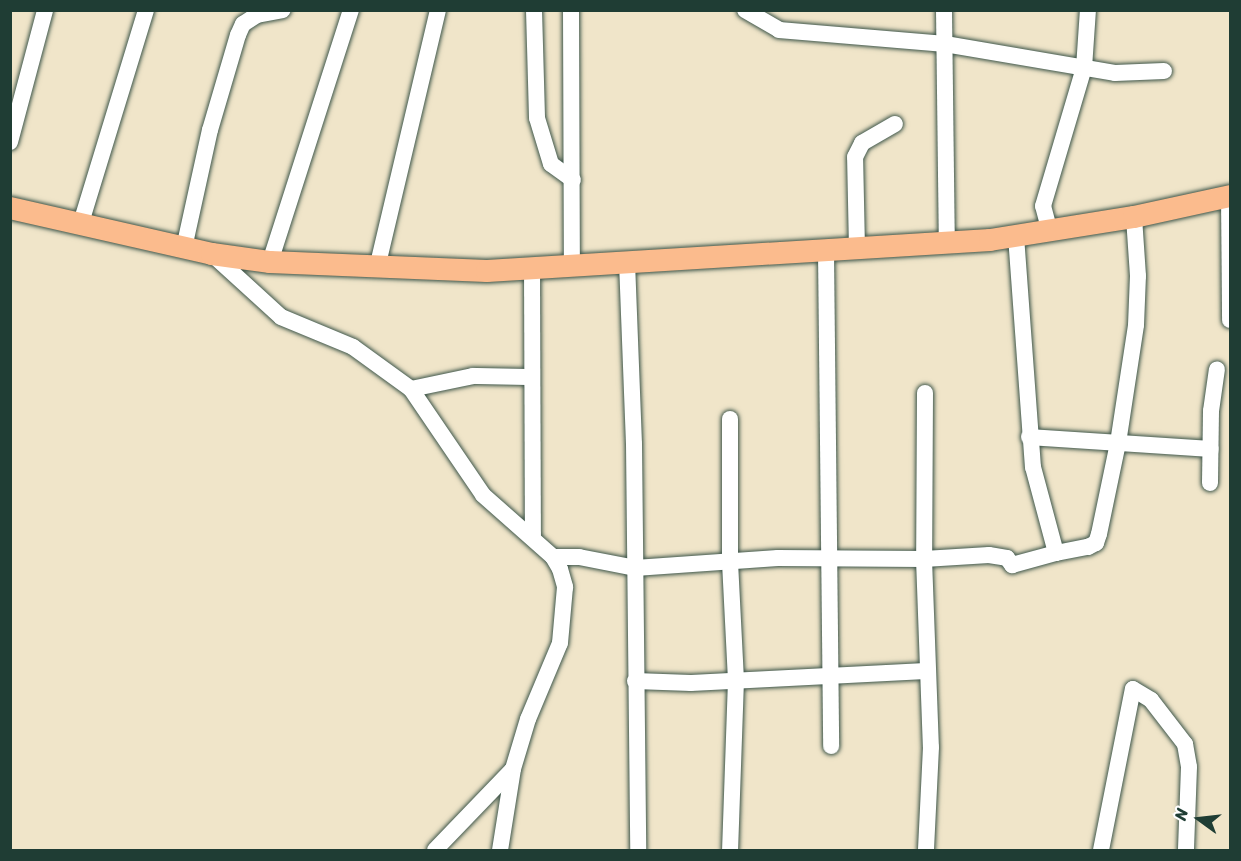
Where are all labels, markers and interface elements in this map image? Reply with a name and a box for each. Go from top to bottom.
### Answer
north arrow [1169,789,1229,849]
text: N [1166,805,1197,823]

